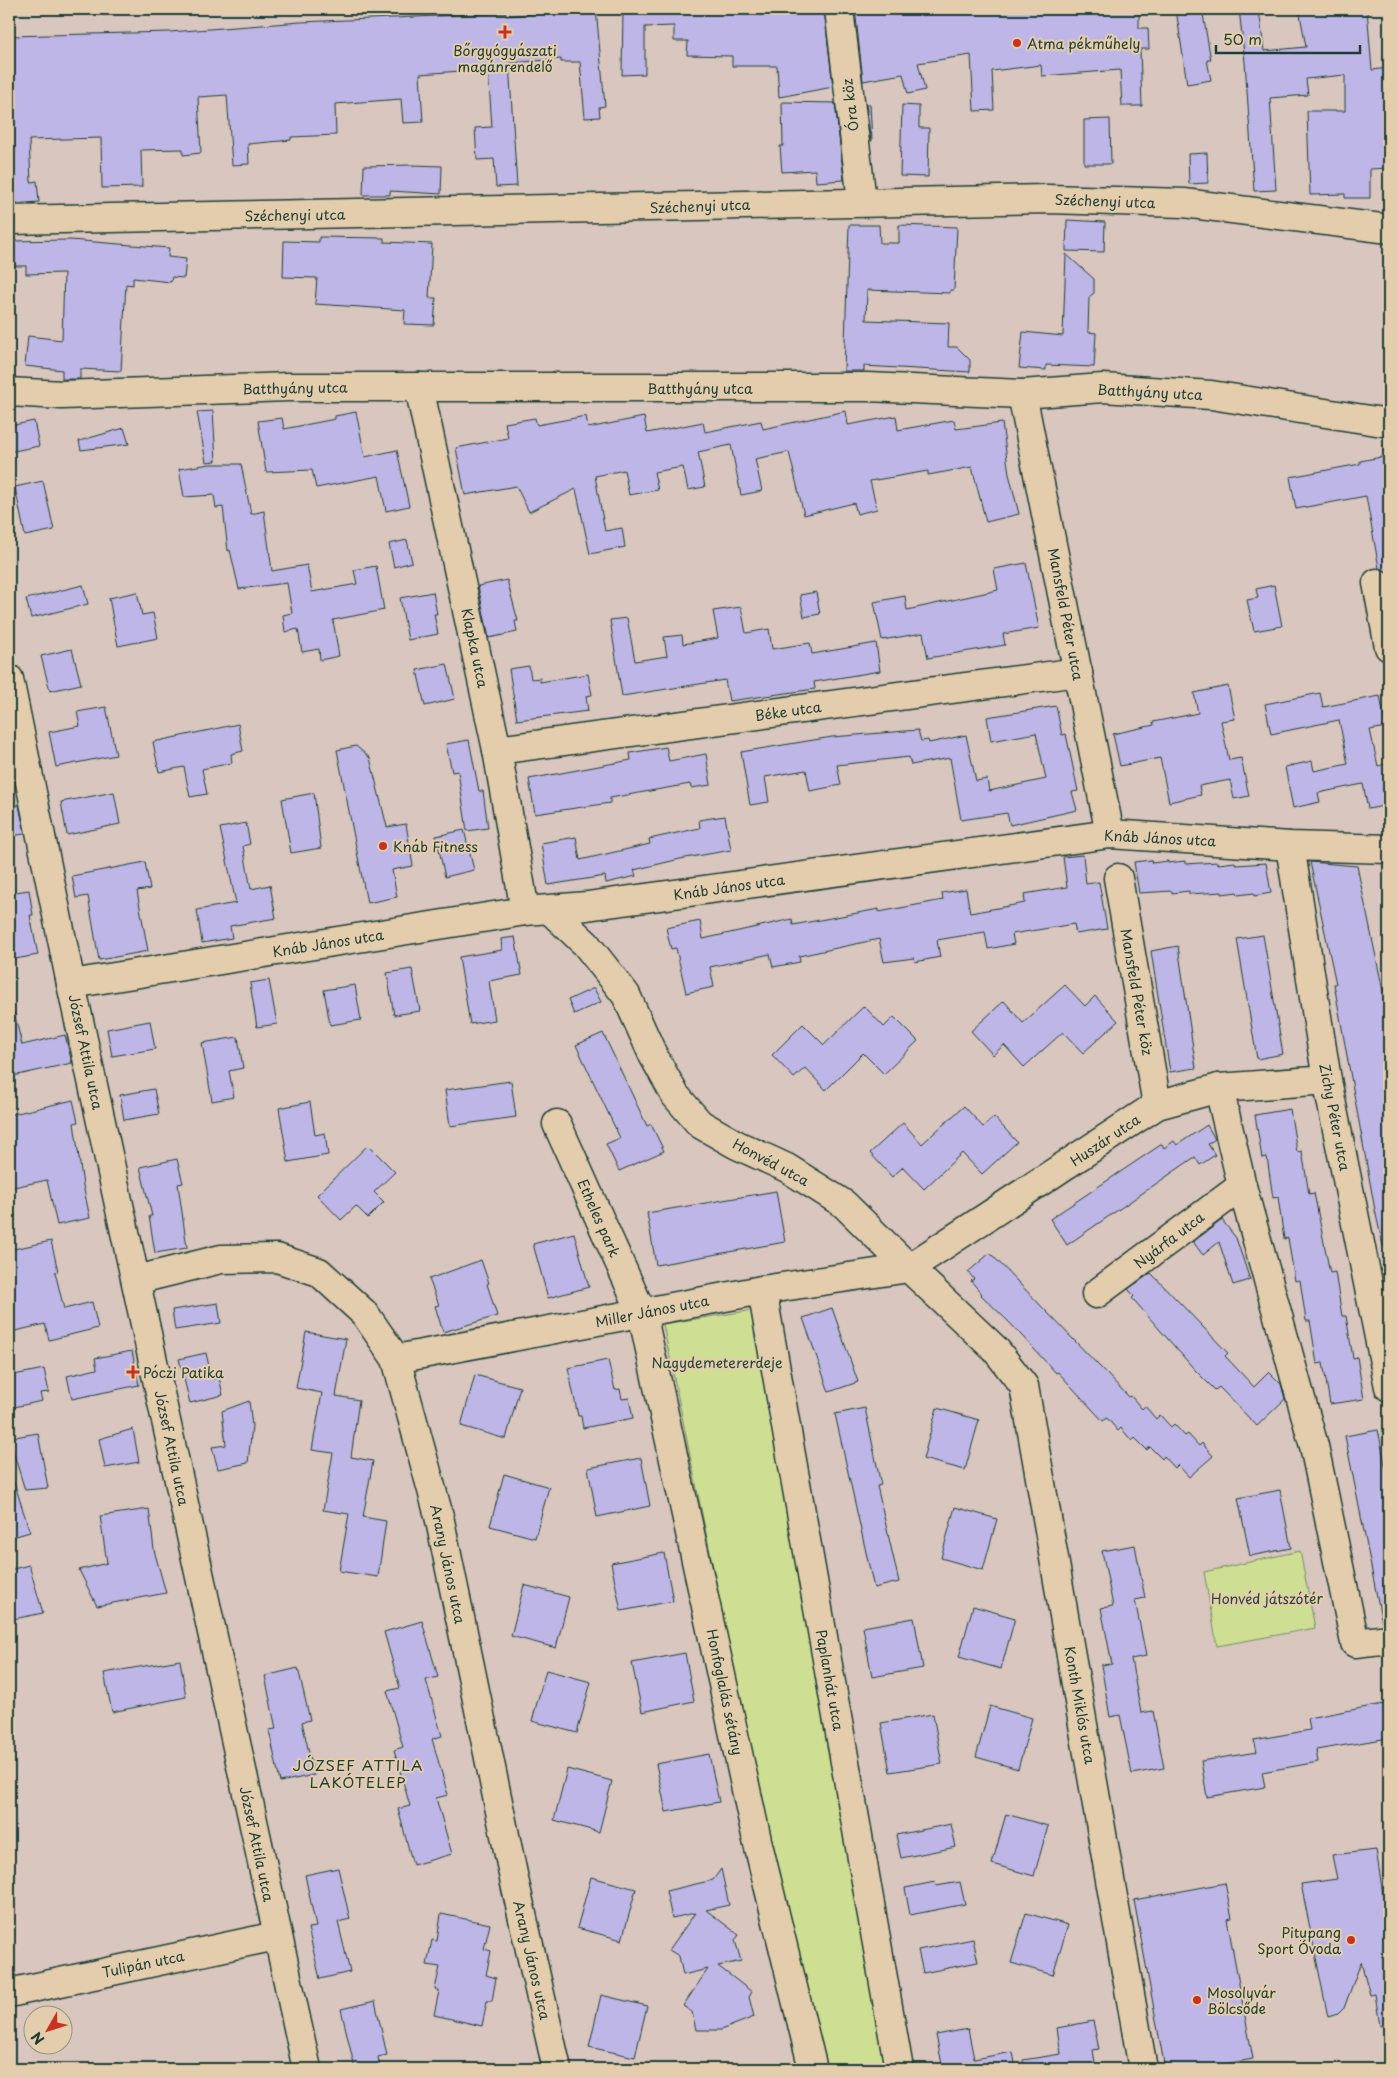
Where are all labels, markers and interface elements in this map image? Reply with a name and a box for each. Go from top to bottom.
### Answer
scale bar [1216,22,1359,54]
marker: Bőrgyógyászati magánrendelő [498,25,512,39]
text: 50 m [1223,27,1262,50]
place label: Atma pékműhely [1027,33,1140,54]
marker: Atma pékműhely [1011,37,1023,49]
place label: Bőrgyógyászati magánrendelő [453,40,557,77]
street label: Óra köz [836,77,864,133]
street label: Széchenyi utca [1054,189,1156,213]
street label: Széchenyi utca [649,194,751,218]
street label: Széchenyi utca [244,204,346,226]
street label: Batthyány utca [242,377,348,399]
street label: Batthyány utca [647,378,753,399]
street label: Batthyány utca [1097,379,1203,405]
street label: Mansfeld Péter utca [1043,546,1089,682]
street label: Klapka utca [456,606,494,690]
street label: Béke utca [753,696,823,726]
street label: Knáb János utca [1103,825,1217,851]
place label: Knáb Fitness [393,836,478,857]
marker: Knáb Fitness [377,840,389,852]
street label: Knáb János utca [672,869,786,905]
street label: Knáb János utca [271,924,385,962]
street label: Mansfeld Péter köz [1116,927,1159,1057]
street label: József Attila utca [64,992,109,1112]
street label: Zichy Péter utca [1314,1062,1356,1173]
street label: Huszár utca [1066,1109,1144,1171]
street label: Honvéd utca [729,1133,813,1191]
street label: Etheles park [572,1175,626,1261]
street label: Nyárfa utca [1129,1206,1209,1273]
street label: Miller János utca [593,1290,711,1332]
park label: Nagydemetererdeje [651,1352,783,1373]
place label: Póczi Patika [143,1362,224,1383]
marker: Póczi Patika [127,1366,139,1378]
street label: József Attila utca [150,1388,195,1508]
street label: Arany János utca [425,1502,471,1626]
park label: Honvéd játszótér [1211,1588,1323,1609]
street label: Honfoglalás sétány [701,1627,749,1757]
street label: Paplanhát utca [811,1628,849,1732]
street label: Konth Miklós utca [1059,1644,1101,1766]
district label: JÓZSEF ATTILA LAKÓTELEP [292,1753,424,1793]
street label: József Attila utca [235,1784,280,1904]
street label: Arany János utca [508,1898,556,2022]
place label: Pitypang Sport Óvoda [1257,1922,1342,1959]
marker: Pitypang Sport Óvoda [1345,1934,1357,1946]
street label: Tulipán utca [100,1945,186,1983]
place label: Mosolyvár Bölcsőde [1207,1982,1276,2019]
marker: Mosolyvár Bölcsőde [1191,1994,1203,2006]
north arrow [22,2006,72,2056]
text: N [26,2028,49,2049]

